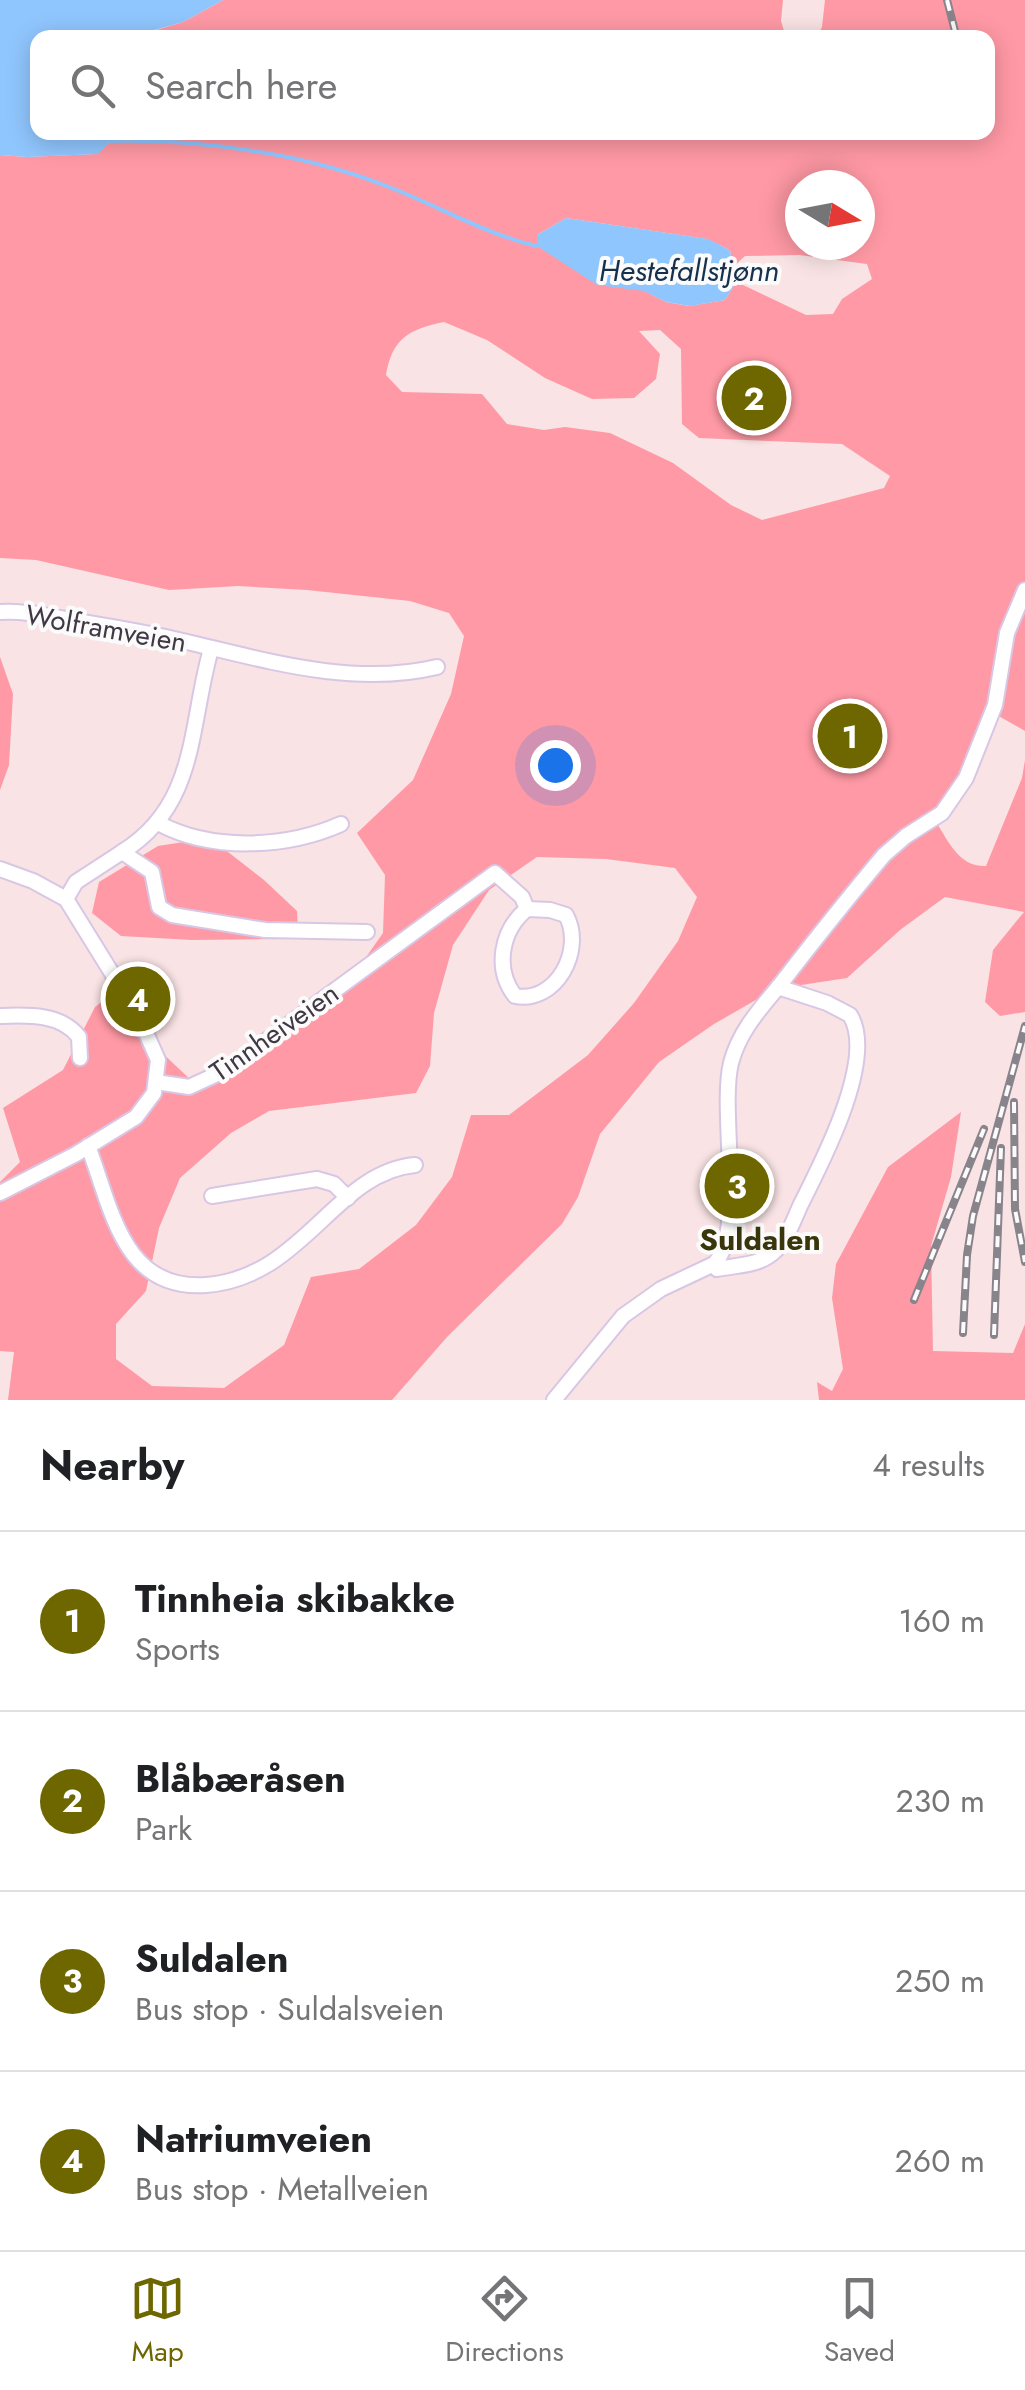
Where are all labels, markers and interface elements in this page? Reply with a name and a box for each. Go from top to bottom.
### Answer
search box [30,30,995,140]
icon: search [65,58,120,113]
text: Search here [145,58,337,113]
north arrow [785,170,875,260]
water label: Hestefallstjønn [599,249,779,292]
pin: 2 [722,360,786,436]
street label: Wolframveien [22,594,190,663]
pin: 1 [818,698,882,774]
your location [530,740,581,791]
pin: 4 [106,962,170,1036]
street label: Tinnheiveien [202,973,347,1092]
pin: 3 [704,1148,770,1224]
district label: Suldalen [699,1218,821,1261]
text: Nearby [40,1435,184,1496]
text: 4 results [872,1442,985,1488]
text: Tinnheia skibakke [135,1571,455,1626]
text: 1 [64,1598,81,1644]
text: 160 m [898,1598,985,1644]
text: Sports [135,1626,220,1672]
text: Blåbæråsen [135,1751,346,1806]
text: 2 [62,1778,83,1824]
text: 230 m [896,1778,985,1824]
text: Park [135,1806,192,1852]
text: Suldalen [135,1931,289,1986]
text: 3 [63,1958,82,2004]
text: 250 m [895,1958,985,2004]
text: Bus stop · Suldalsveien [135,1986,444,2032]
text: Natriumveien [135,2111,372,2166]
text: 4 [61,2138,84,2184]
text: 260 m [895,2138,985,2184]
text: Bus stop · Metallveien [135,2166,429,2212]
tab: Map [130,2271,185,2372]
tab: Directions [445,2271,564,2372]
tab: Saved [824,2271,895,2372]

